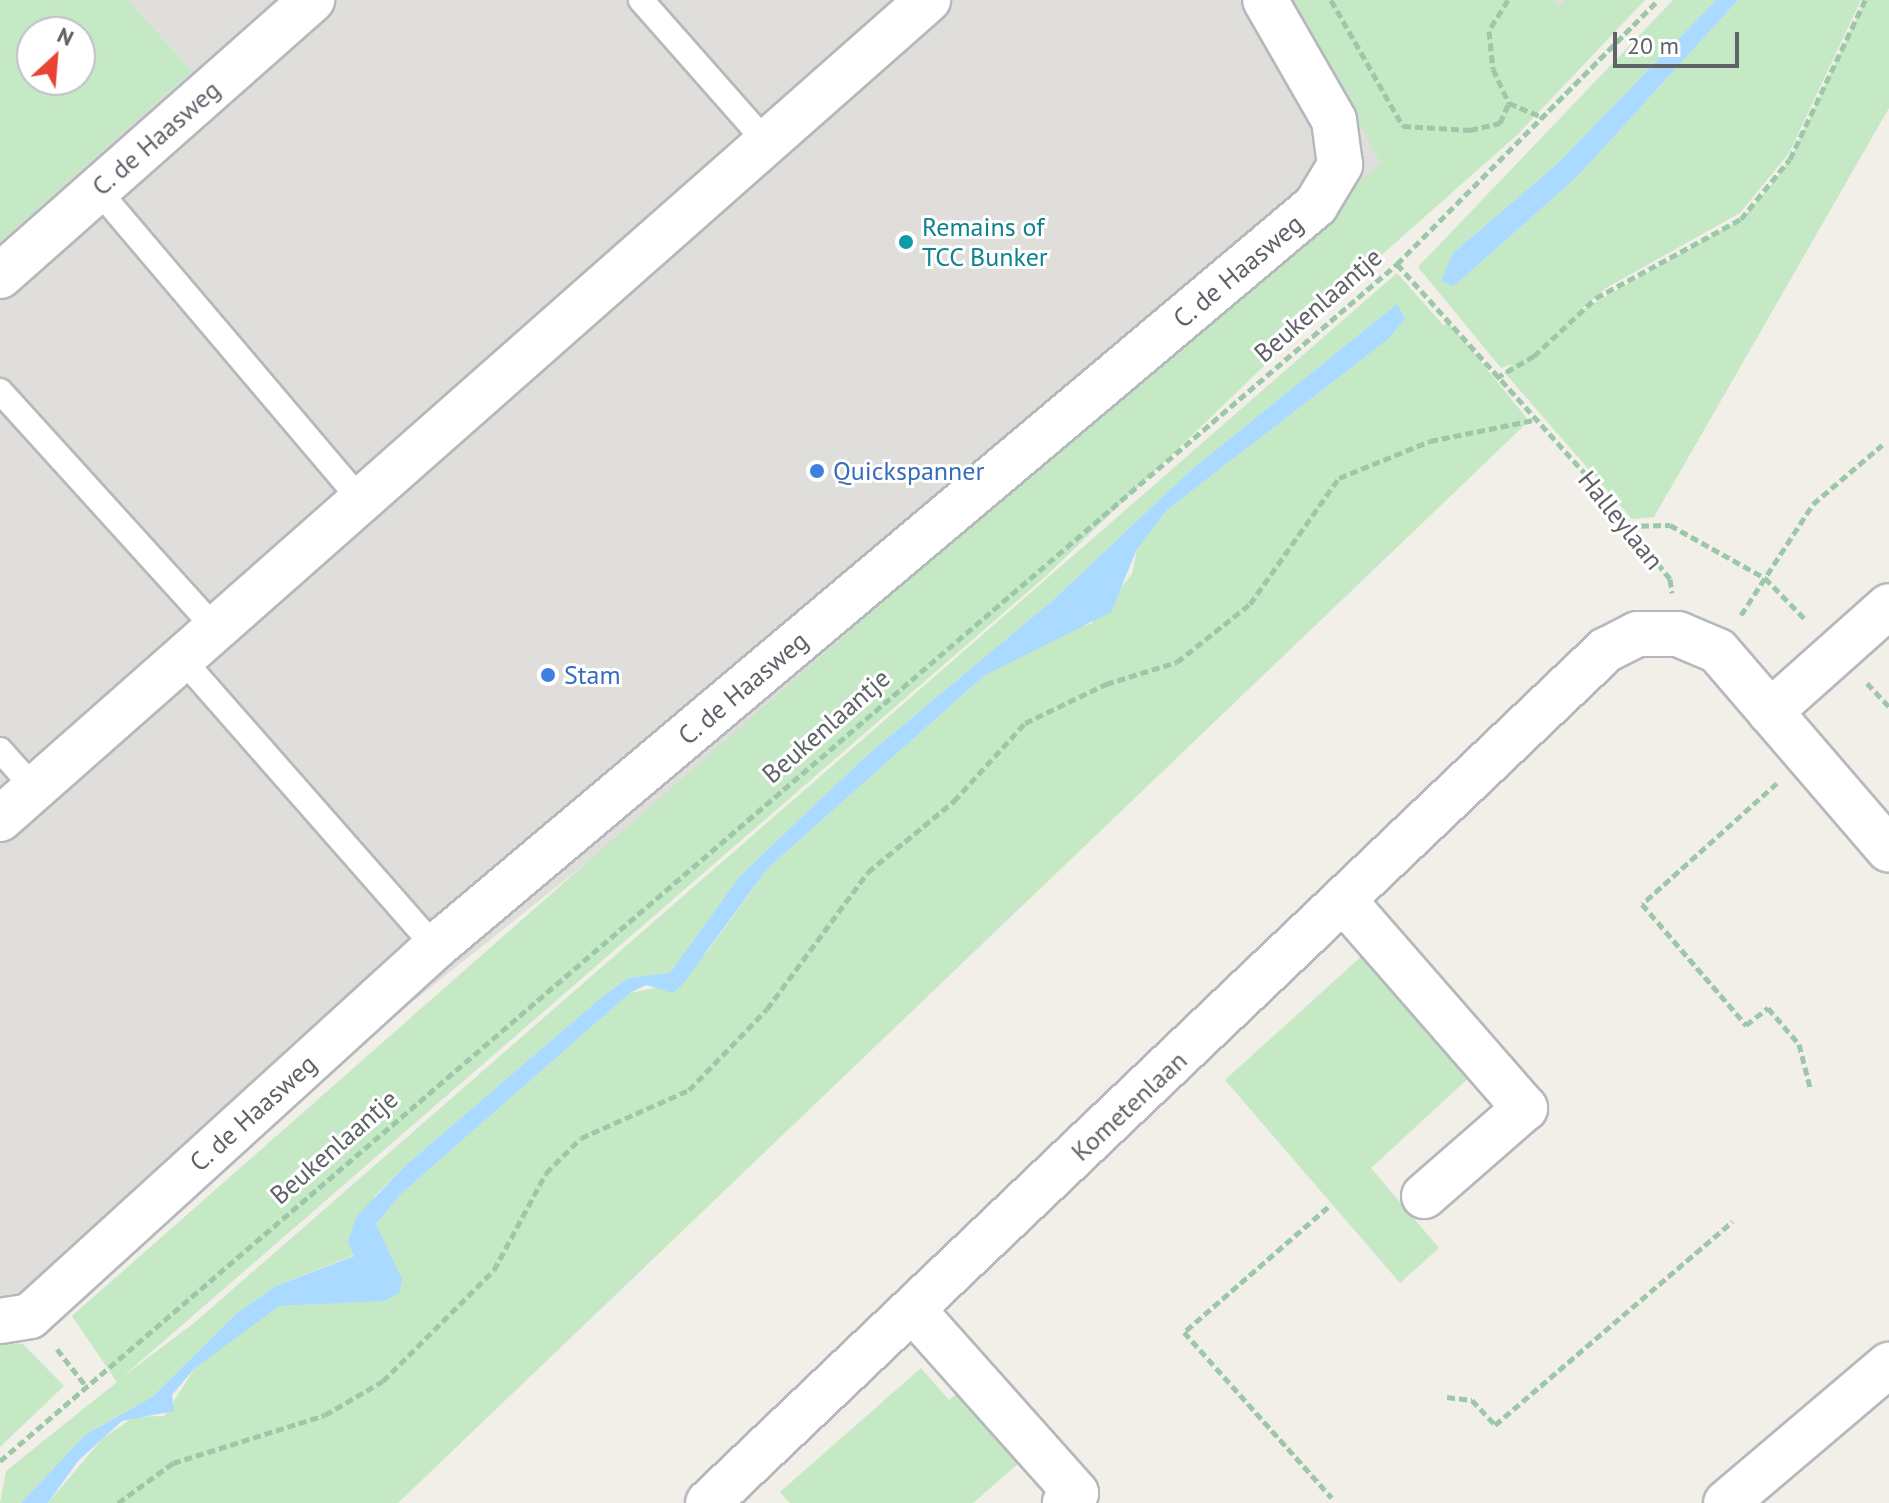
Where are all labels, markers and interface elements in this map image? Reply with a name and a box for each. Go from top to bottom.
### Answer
north arrow [16,16,96,96]
scale bar [1617,16,1743,66]
text: N [53,20,78,52]
text: 20 m [1627,30,1679,61]
street label: C. de Haasweg [85,73,227,203]
street label: C. de Haasweg [1166,207,1310,335]
place label: Remains of TCC Bunker [922,211,1049,272]
marker: Remains of TCC Bunker [897,233,915,251]
street label: Beukenlaantje [1248,241,1388,369]
place label: Quickspanner [833,455,984,487]
marker: Quickspanner [808,462,826,480]
street label: Halleylaan [1572,464,1670,576]
street label: C. de Haasweg [671,624,815,752]
place label: Stam [564,659,621,691]
street label: Beukenlaantje [756,662,896,790]
marker: Stam [539,666,557,684]
street label: Kometenlaan [1065,1045,1193,1167]
street label: C. de Haasweg [183,1047,323,1179]
street label: Beukenlaantje [264,1083,404,1211]

